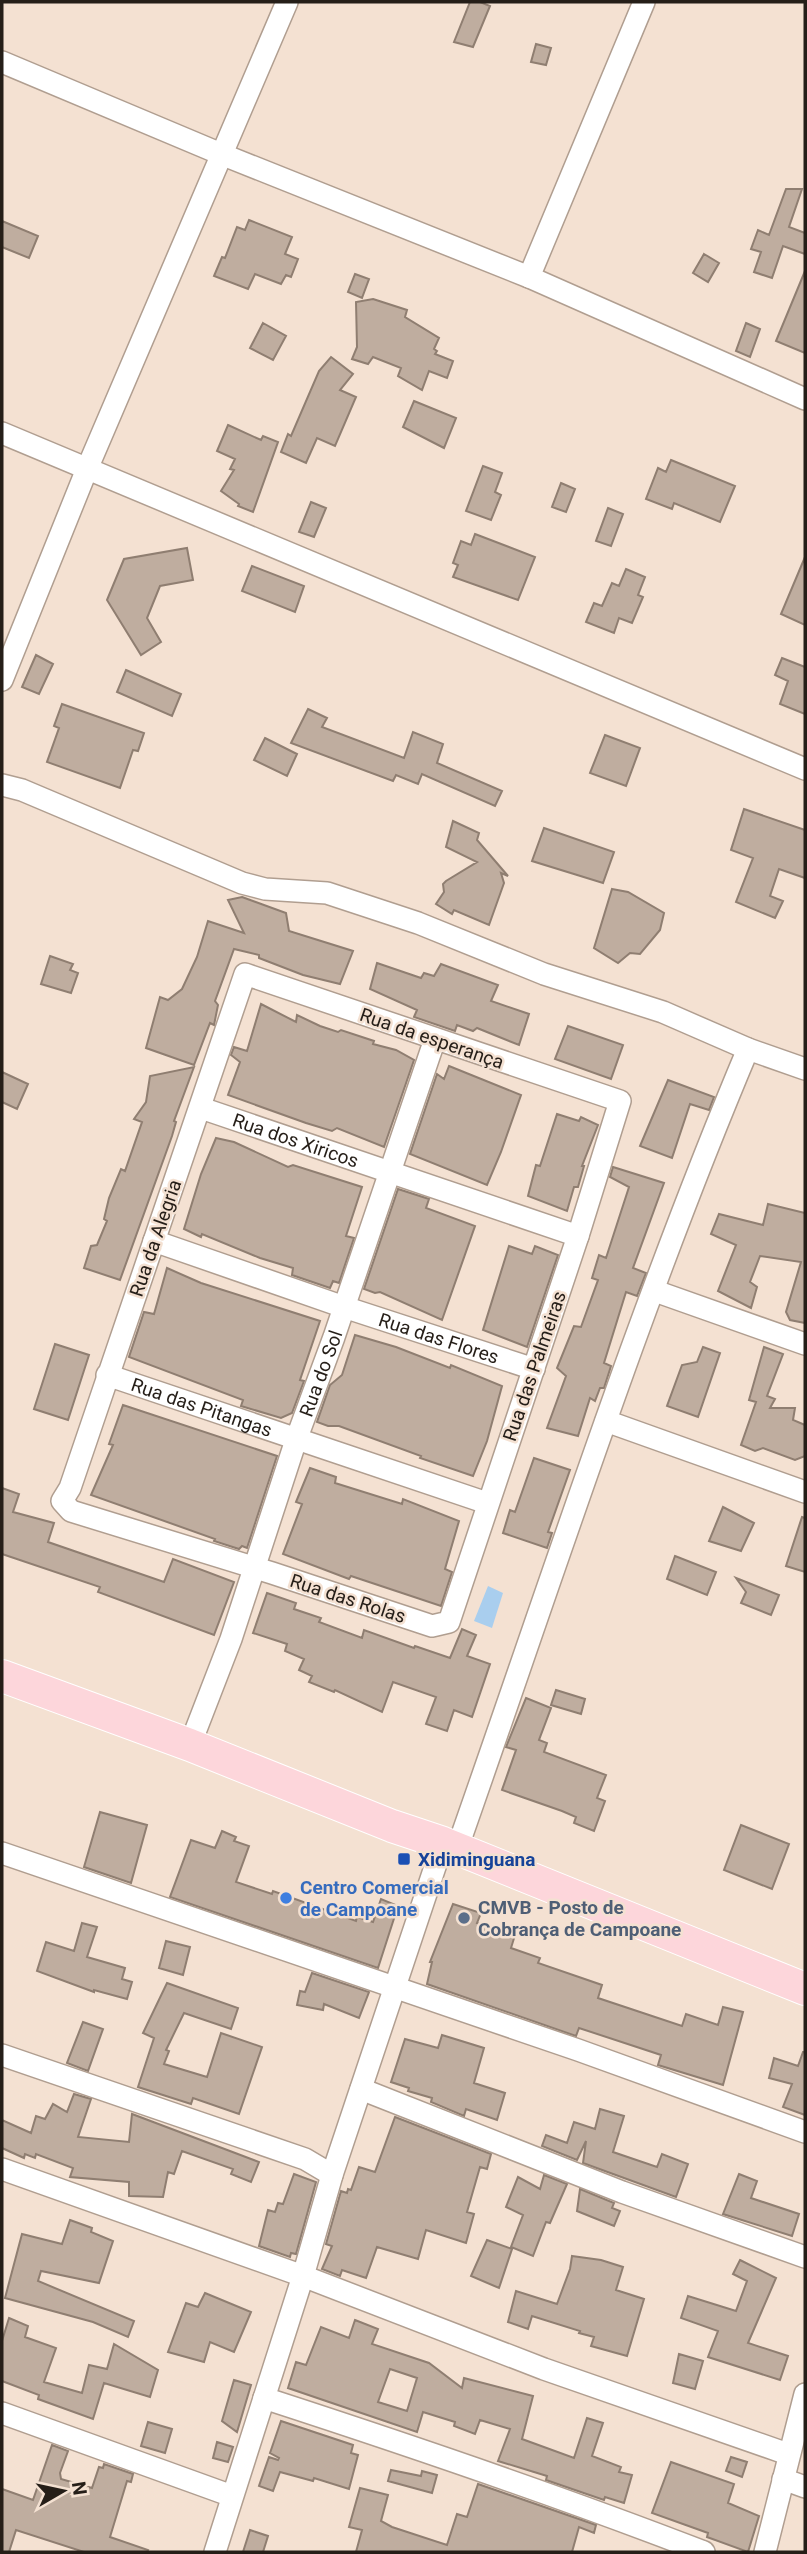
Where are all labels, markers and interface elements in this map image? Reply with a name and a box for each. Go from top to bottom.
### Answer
street label: Rua da esperança [357,1003,507,1074]
street label: Rua dos Xiricos [230,1109,362,1173]
street label: Rua da Alegria [125,1177,186,1300]
street label: Rua das Palmeiras [498,1288,571,1444]
street label: Rua das Flores [376,1308,502,1369]
street label: Rua do Sol [295,1327,347,1420]
street label: Rua das Pitangas [128,1373,275,1442]
street label: Rua das Rolas [287,1569,409,1628]
place label: Xidiminguana [418,1848,535,1871]
marker: Xidiminguana [396,1851,412,1867]
place label: Centro Comercial de Campoane [300,1876,449,1921]
marker: Centro Comercial de Campoane [278,1890,294,1906]
place label: CMVB - Posto de Cobrança de Campoane [478,1896,681,1941]
marker: CMVB - Posto de Cobrança de Campoane [456,1910,472,1926]
north arrow [28,2456,98,2526]
text: N [67,2480,92,2497]

